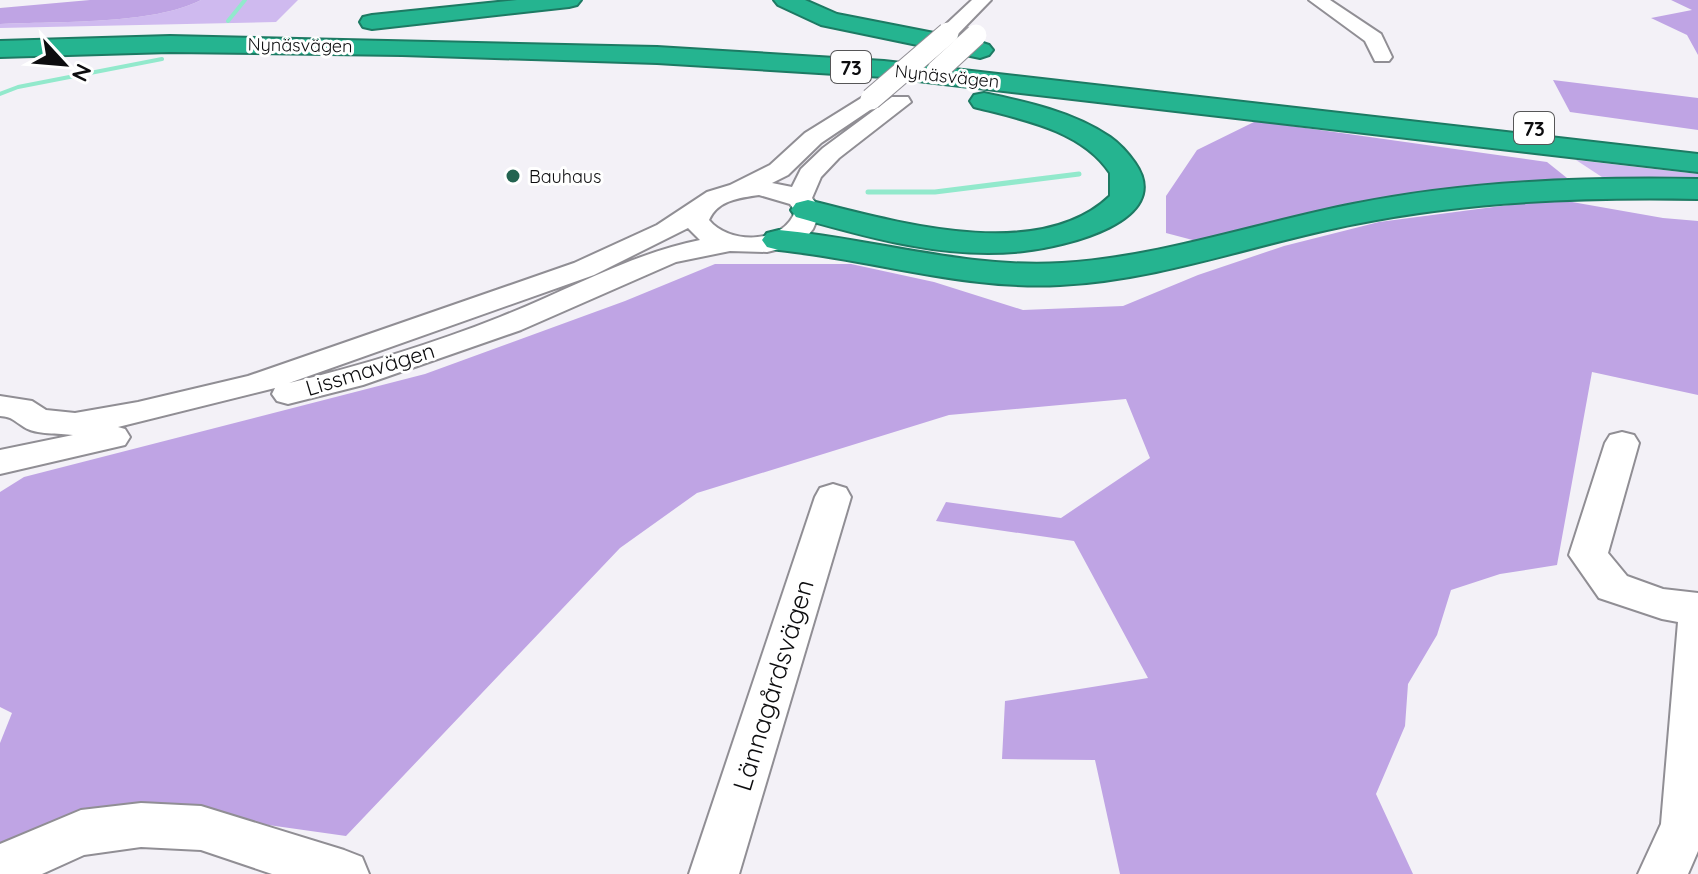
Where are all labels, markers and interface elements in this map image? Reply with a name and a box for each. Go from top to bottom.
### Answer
north arrow [24,24,104,104]
street label: Nynäsvägen [247,33,353,57]
road number: 73 [831,51,871,83]
text: N [66,59,98,86]
street label: Nynäsvägen [894,59,1000,93]
road number: 73 [1514,112,1554,144]
place label: Bauhaus [529,165,601,188]
marker: Bauhaus [504,167,522,185]
street label: Lissmavägen [302,336,438,402]
street label: Lännagårdsvägen [725,575,821,795]

